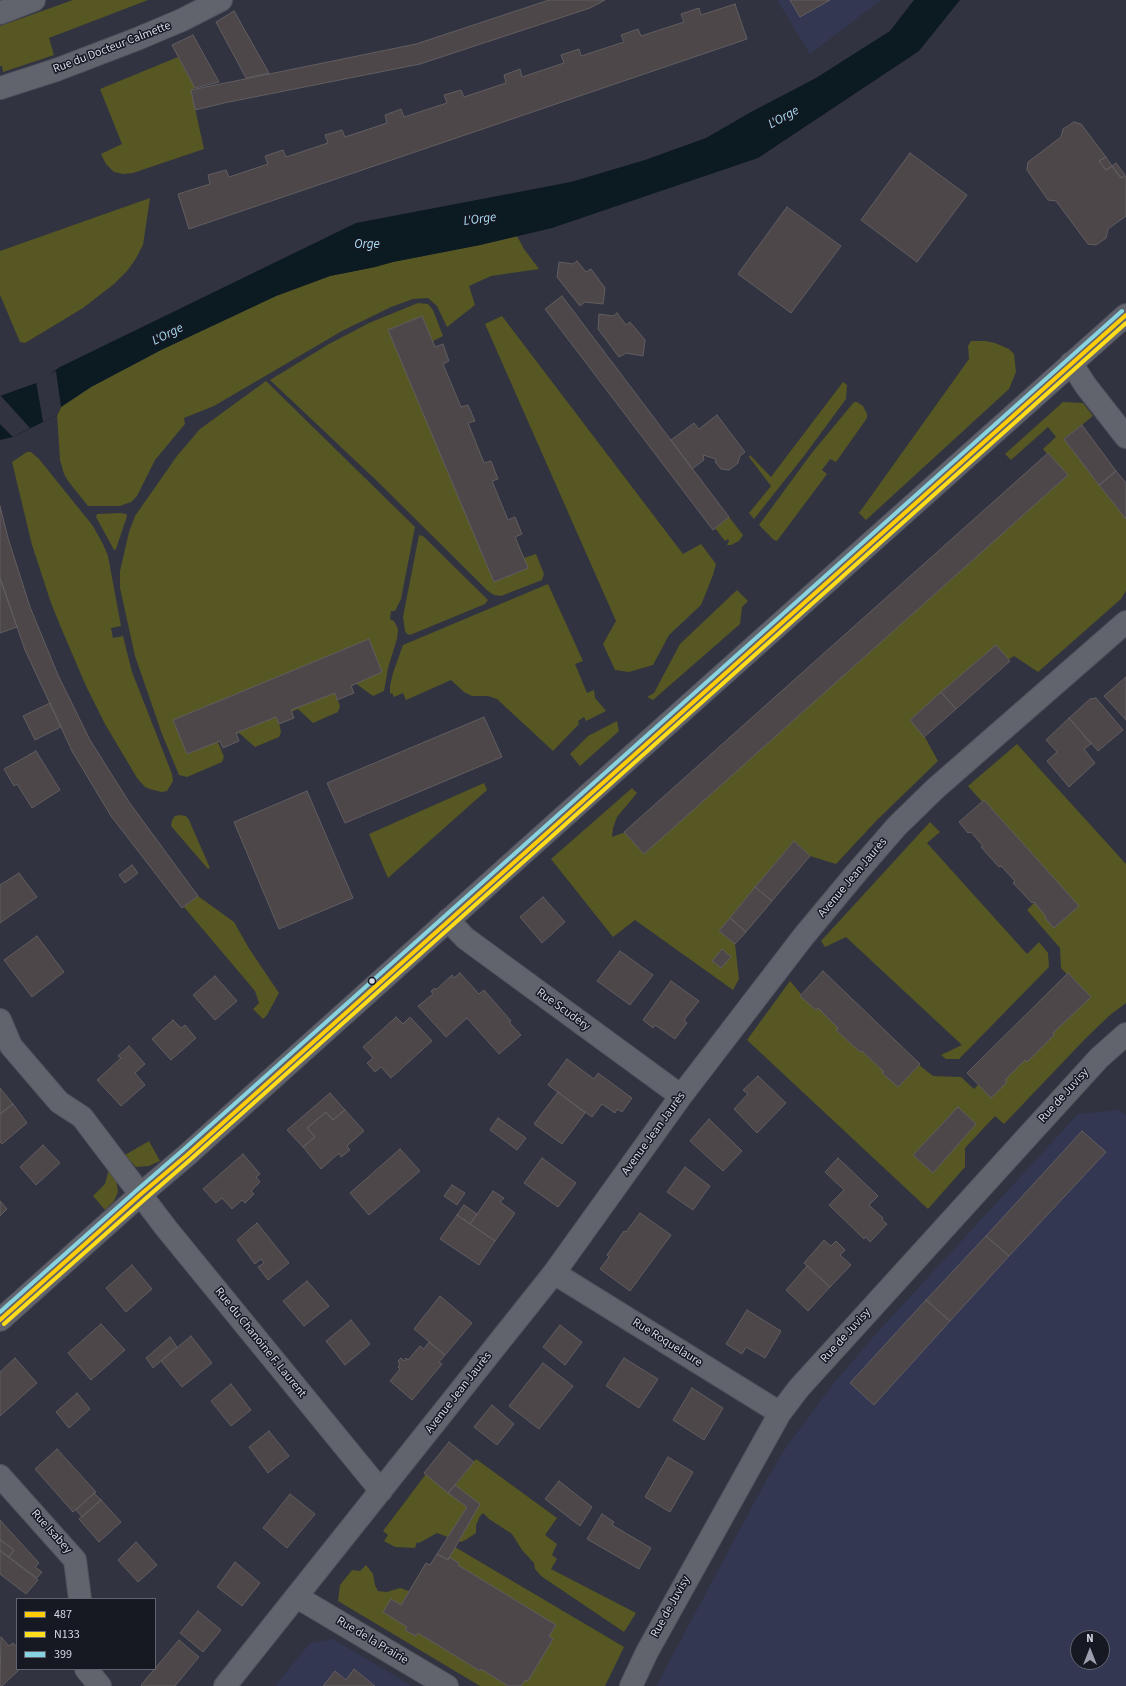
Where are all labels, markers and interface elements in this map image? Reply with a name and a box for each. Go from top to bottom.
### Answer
street label: Rue du Docteur Calmette [51,19,173,77]
water label: L'Orge [766,103,802,133]
water label: L'Orge [463,210,497,230]
water label: Orge [354,237,380,253]
water label: L'Orge [150,321,186,349]
street label: Avenue Jean Jaurès [816,835,890,921]
unlabelled marker [367,976,377,986]
street label: Rue Scudéry [533,986,593,1034]
street label: Rue de Juvisy [1036,1066,1092,1126]
street label: Avenue Jean Jaurès [619,1090,689,1178]
street label: Rue du Chanoine F. Laurent [211,1285,309,1401]
street label: Rue de Juvisy [818,1306,874,1366]
street label: Rue Roquelaure [629,1316,705,1370]
street label: Avenue Jean Jaurès [423,1349,495,1437]
street label: Rue Isabey [28,1507,74,1557]
street label: Rue de Juvisy [648,1574,694,1640]
legend [16,1598,156,1670]
text: 487 [54,1606,72,1623]
street label: Rue de la Prairie [334,1614,410,1668]
text: N133 [54,1626,80,1643]
north arrow [1070,1630,1110,1670]
text: N [1086,1631,1094,1646]
text: 399 [54,1646,72,1663]

